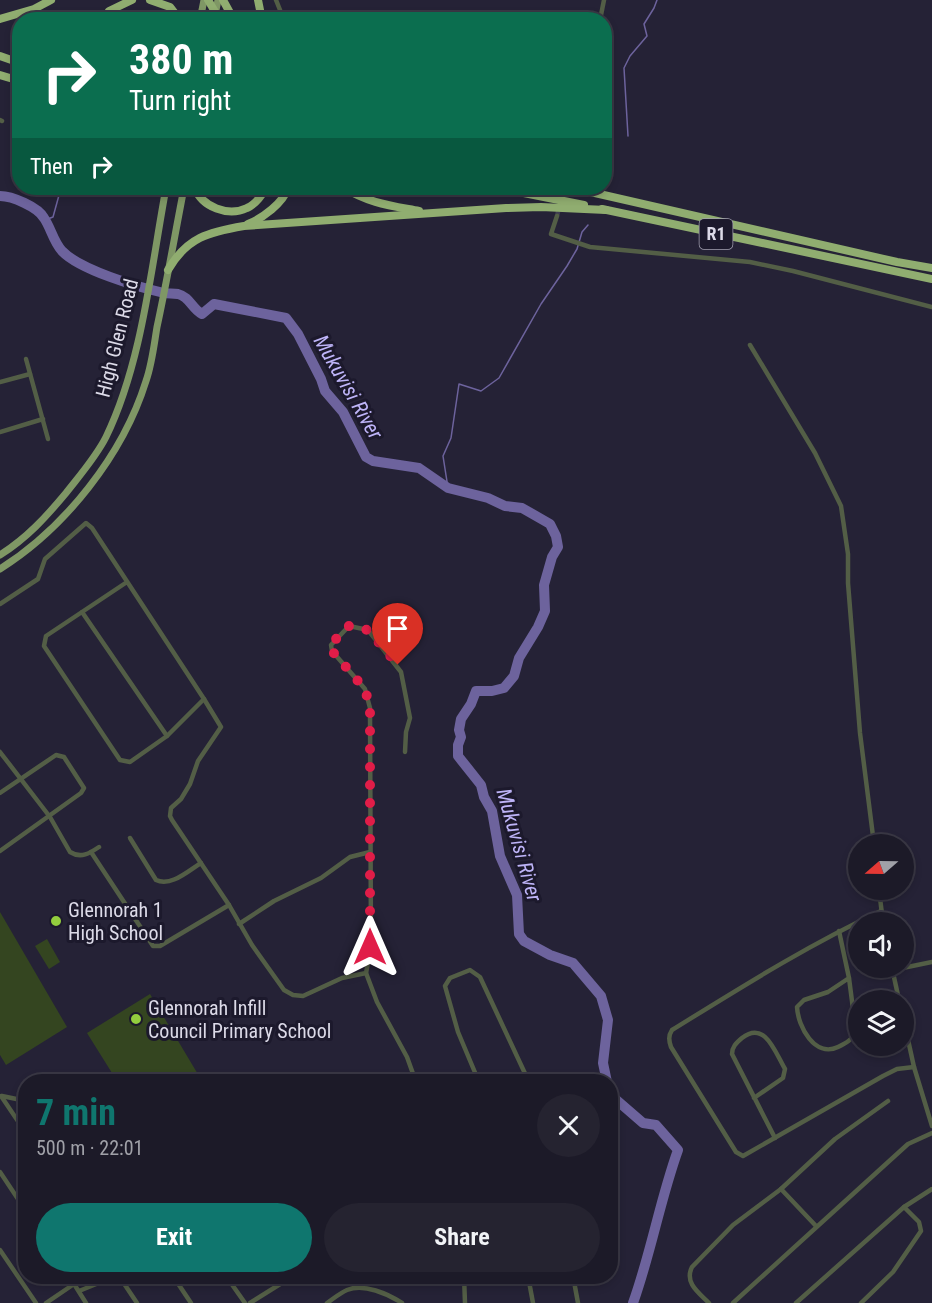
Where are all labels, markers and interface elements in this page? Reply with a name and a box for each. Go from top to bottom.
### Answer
text: 380 m [129,35,234,84]
icon: right [30,36,108,114]
text: Turn right [129,85,231,117]
icon: right [85,150,118,183]
text: Then [30,154,73,179]
road number: R1 [700,219,732,249]
street label: High Glen Road [91,276,143,400]
water label: Mukuvisi River [309,331,388,444]
pin [372,603,423,665]
icon: arrive [381,612,414,645]
water label: Mukuvisi River [491,786,547,905]
north arrow [848,834,914,900]
map controls [848,834,914,1056]
place label: Glennorah 1 High School [68,898,163,945]
button: sound [848,912,914,978]
marker: Glennorah 1 High School [49,914,63,928]
position arrow [338,915,402,979]
button: layers [848,990,914,1056]
place label: Glennorah Infill Council Primary School [148,996,331,1043]
marker: Glennorah Infill Council Primary School [129,1012,143,1026]
text: 7 min [36,1092,116,1134]
button: close [537,1094,600,1157]
text: 500 m · 22:01 [36,1136,143,1160]
button: Exit [36,1203,312,1272]
button: Share [324,1203,600,1272]

